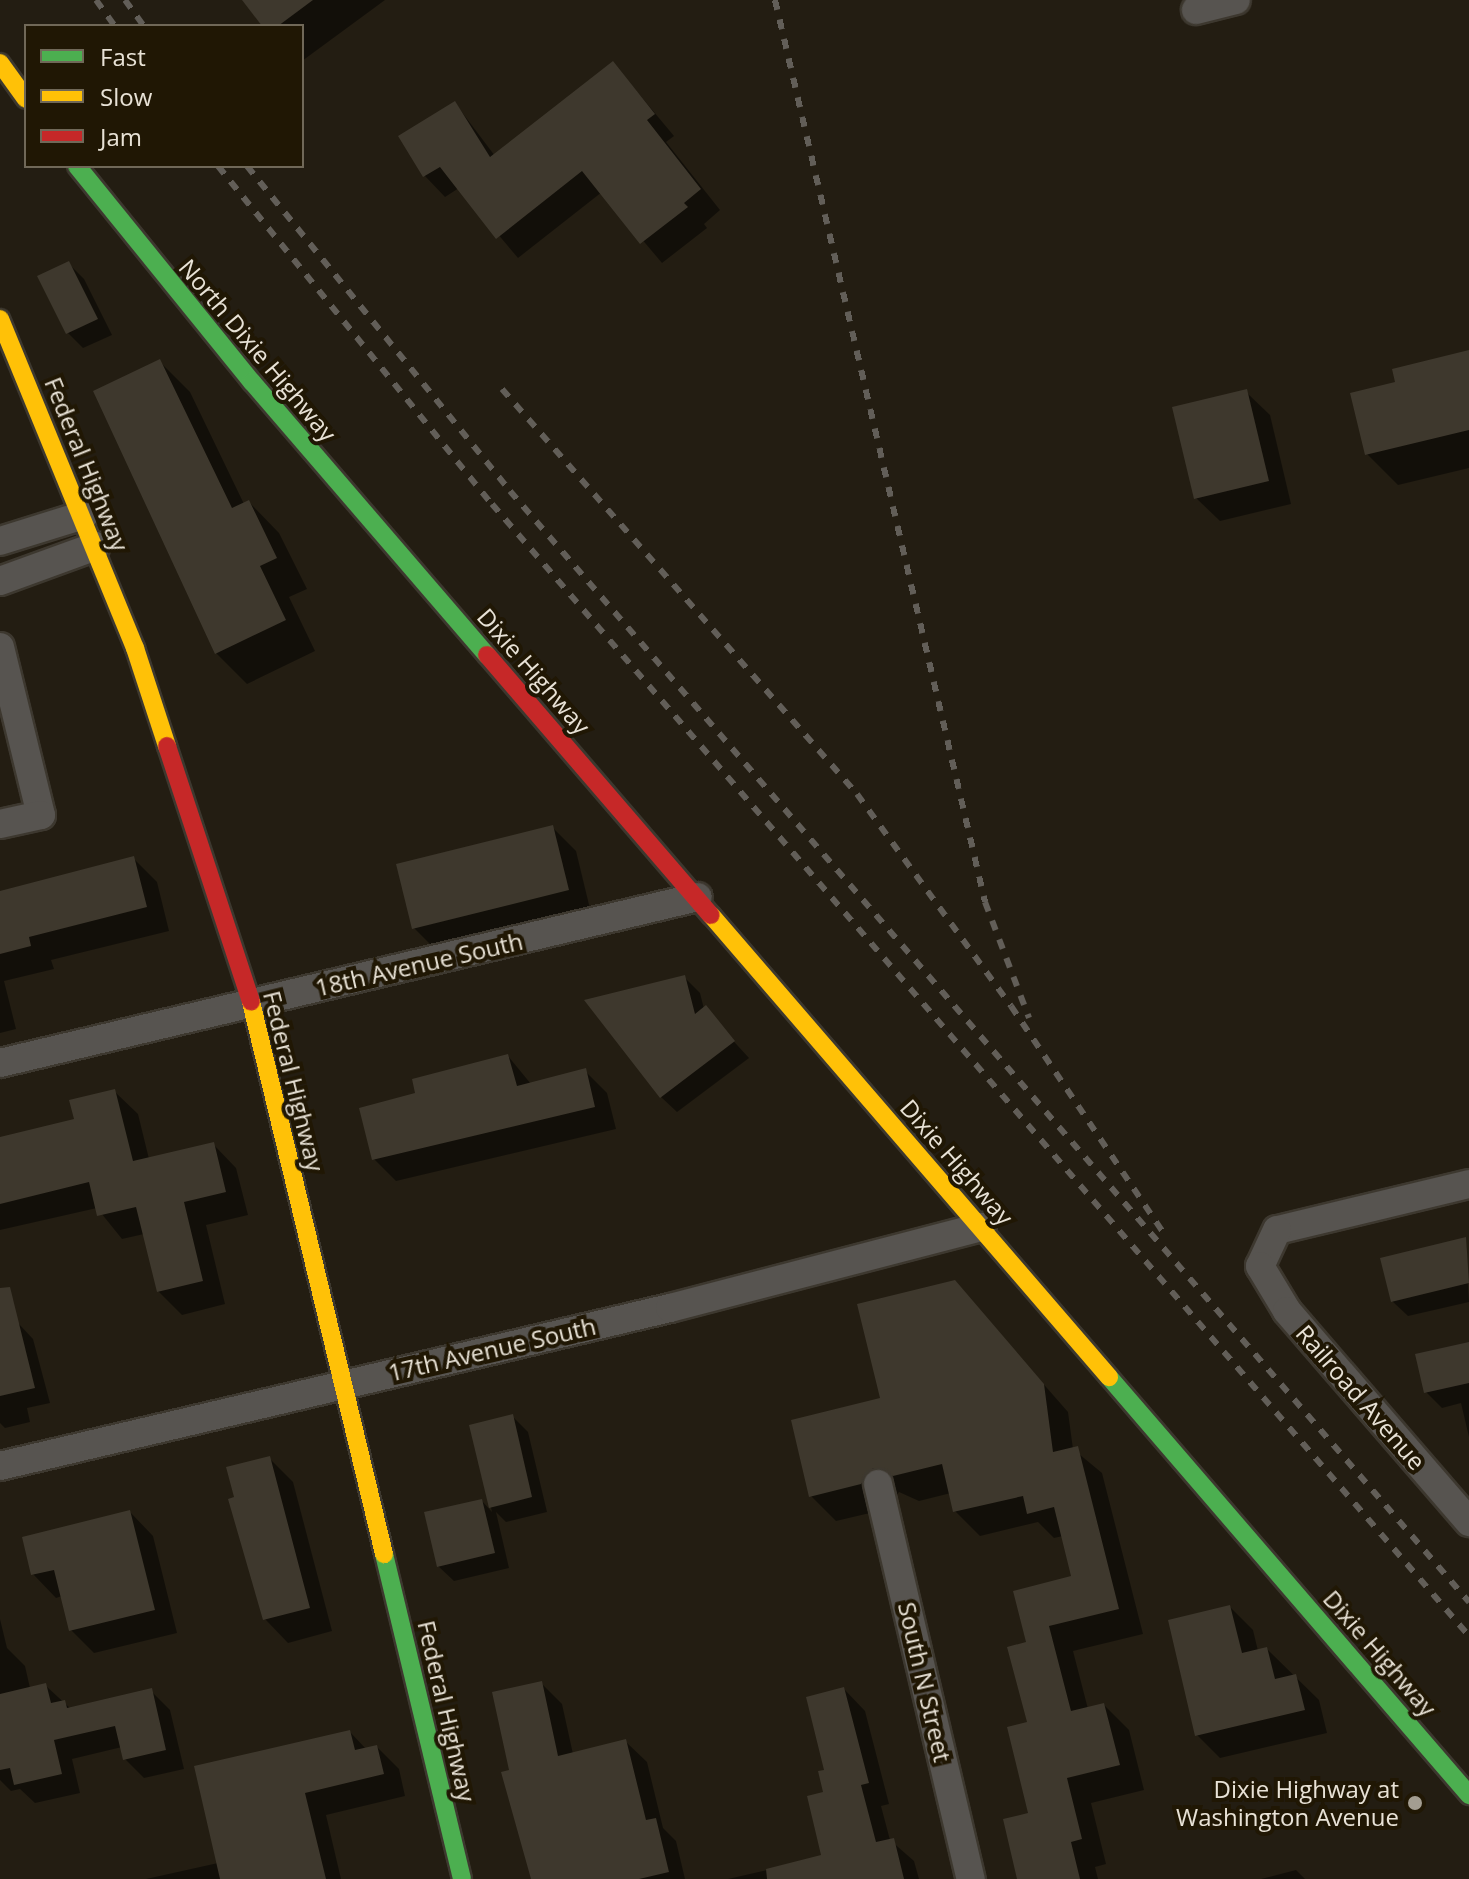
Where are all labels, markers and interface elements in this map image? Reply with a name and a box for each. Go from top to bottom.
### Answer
legend [24,24,304,168]
text: Fast [100,40,146,73]
text: Slow [100,80,152,113]
text: Jam [100,120,142,153]
street label: North Dixie Highway [173,253,343,447]
street label: Federal Highway [39,373,135,555]
street label: Dixie Highway [472,602,596,740]
street label: 18th Avenue South [312,926,526,1002]
street label: Federal Highway [258,988,330,1174]
street label: Dixie Highway [895,1093,1019,1231]
street label: 17th Avenue South [385,1311,599,1387]
street label: Railroad Avenue [1290,1319,1432,1475]
street label: Dixie Highway [1318,1584,1442,1722]
street label: South N Street [893,1599,957,1765]
street label: Federal Highway [412,1618,482,1804]
place label: Dixie Highway at Washington Avenue [1176,1775,1399,1831]
marker: Dixie Highway at Washington Avenue [1406,1794,1424,1812]

